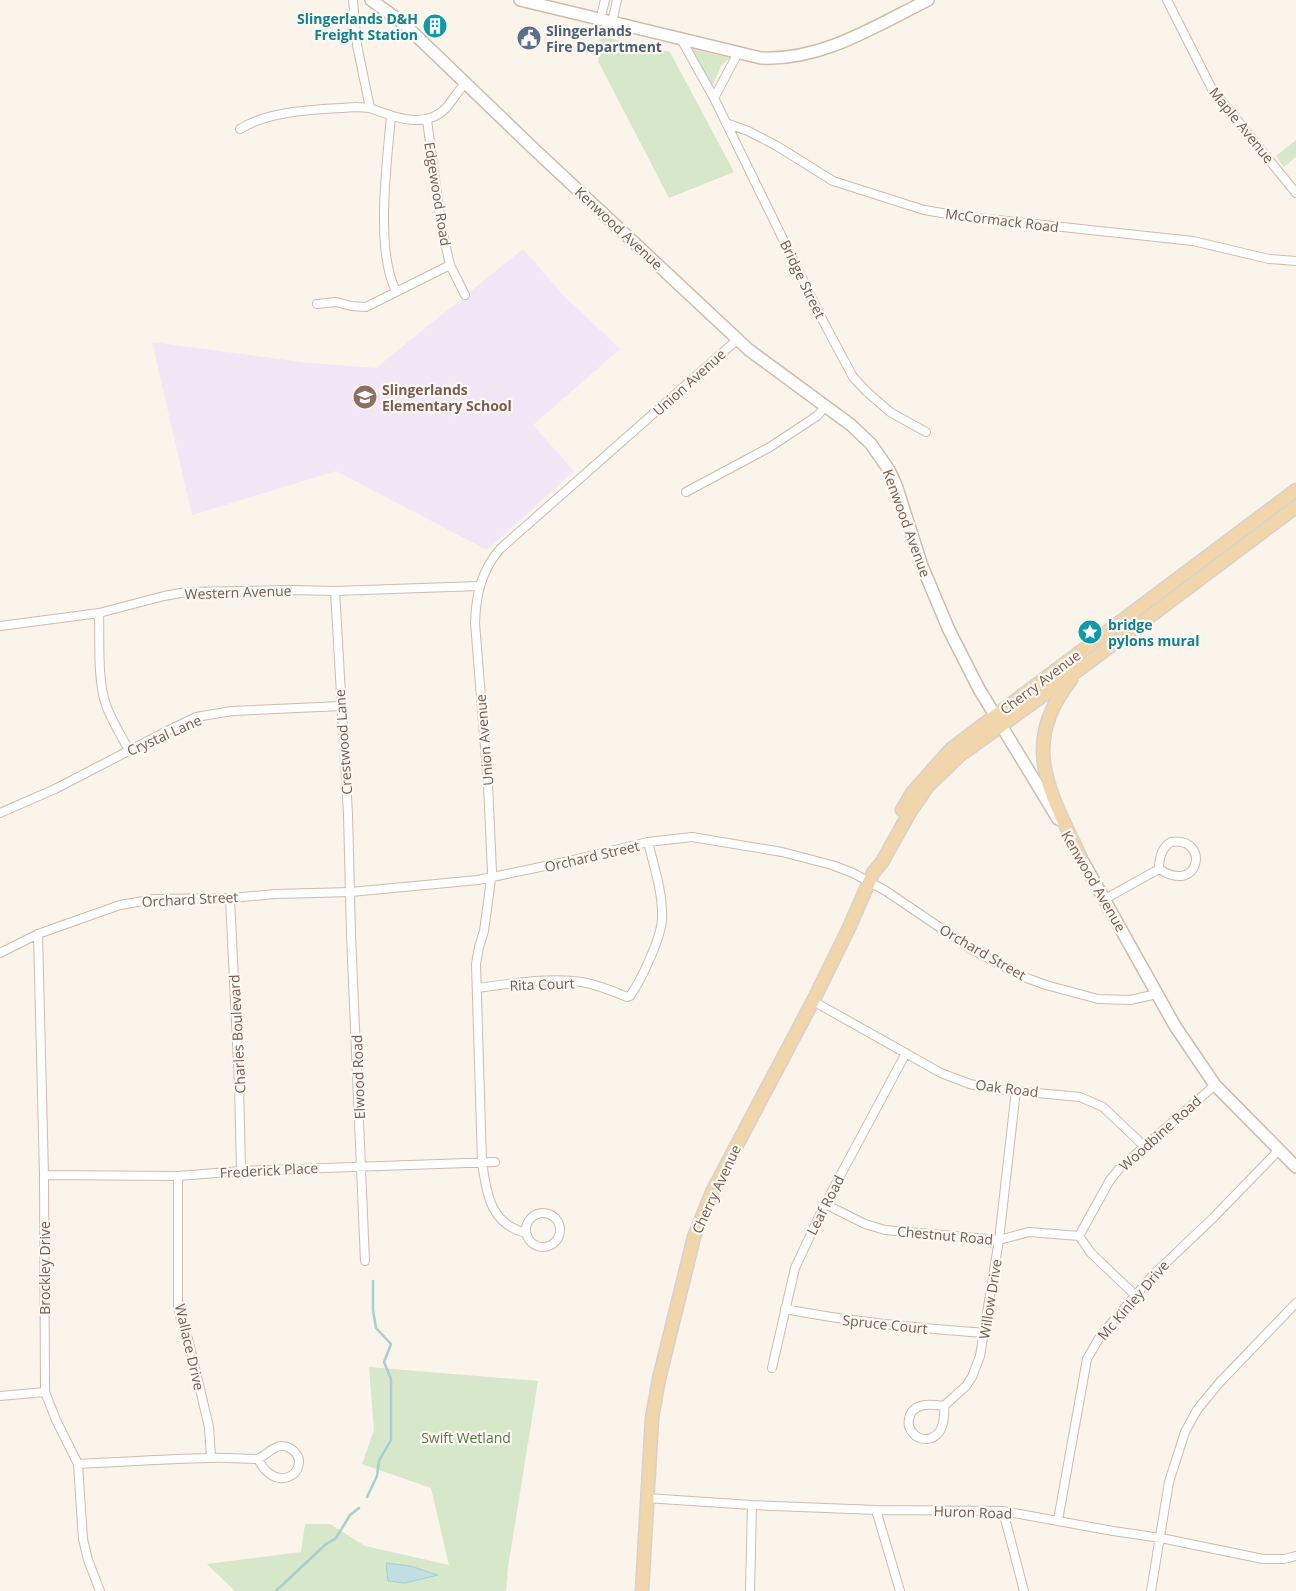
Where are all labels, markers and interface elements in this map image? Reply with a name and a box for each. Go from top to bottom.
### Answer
place label: Slingerlands D&H Freight Station [297,9,418,44]
building icon: Slingerlands D&H Freight Station [422,13,448,39]
place label: Slingerlands Fire Department [546,21,662,56]
public building icon: Slingerlands Fire Department [516,25,542,51]
street label: Maple Avenue [1205,83,1279,167]
street label: Edgewood Road [420,141,456,247]
street label: Kenwood Avenue [571,182,667,274]
street label: McCormack Road [944,204,1060,236]
street label: Bridge Street [776,237,830,321]
street label: Union Avenue [649,344,730,420]
place label: Slingerlands Elementary School [382,380,512,415]
school or university icon: Slingerlands Elementary School [352,384,378,410]
street label: Kenwood Avenue [879,466,935,580]
street label: Western Avenue [184,581,292,603]
place label: bridge pylons mural [1108,615,1200,650]
place icon: bridge pylons mural [1077,619,1103,645]
street label: Cherry Avenue [996,645,1084,719]
street label: Crestwood Lane [330,689,356,795]
street label: Union Avenue [471,693,497,787]
street label: Crystal Lane [124,710,204,760]
street label: Kenwood Avenue [1057,827,1131,935]
street label: Orchard Street [543,836,641,876]
street label: Orchard Street [141,887,239,911]
street label: Orchard Street [936,920,1030,984]
street label: Rita Court [509,973,575,995]
street label: Charles Boulevard [224,974,250,1094]
street label: Elwood Road [347,1034,369,1120]
street label: Oak Road [975,1075,1039,1101]
street label: Woodbine Road [1115,1091,1205,1175]
street label: Cherry Avenue [687,1141,745,1237]
street label: Frederick Place [219,1158,319,1182]
street label: Leaf Road [802,1172,848,1238]
street label: Brockley Drive [35,1221,54,1315]
street label: Chestnut Road [896,1221,994,1249]
street label: Mc Kinley Drive [1093,1256,1173,1344]
street label: Willow Drive [974,1258,1006,1340]
street label: Wallace Drive [171,1302,209,1392]
street label: Spruce Court [842,1310,928,1338]
park label: Swift Wetland [421,1428,511,1447]
street label: Huron Road [933,1501,1013,1523]

